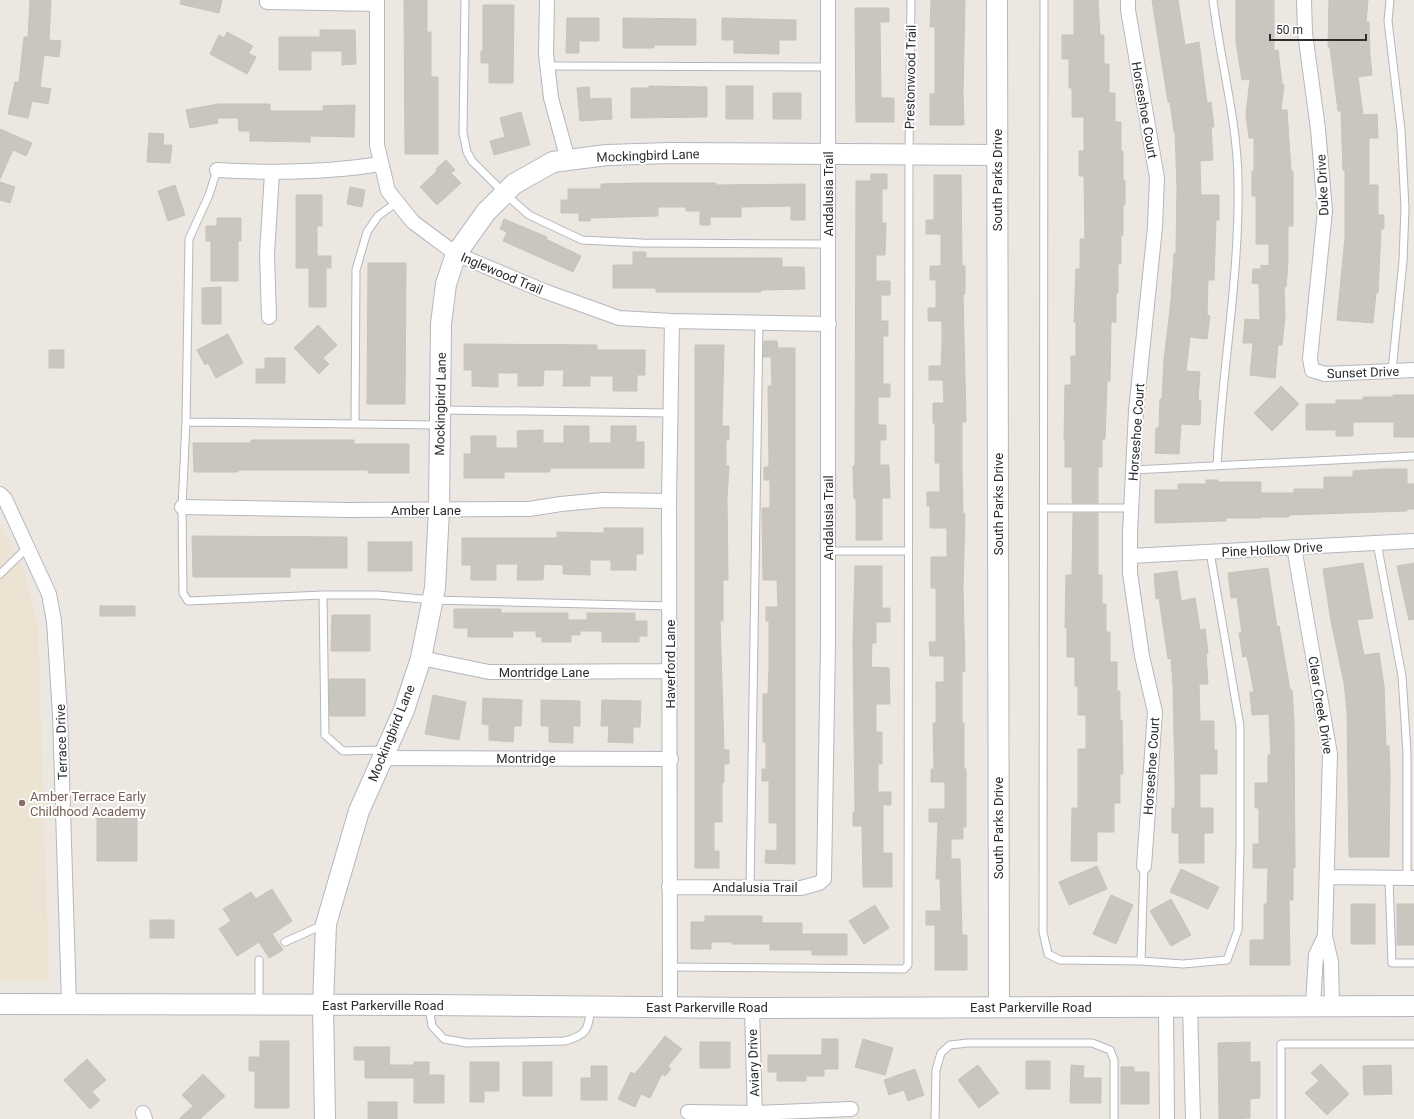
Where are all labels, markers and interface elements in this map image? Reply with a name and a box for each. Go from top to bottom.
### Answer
scale bar [1270,16,1366,42]
text: 50 m [1276,23,1303,37]
street label: Prestonwood Trail [902,25,919,129]
street label: Horseshoe Court [1129,60,1160,160]
street label: South Parks Drive [990,129,1005,231]
street label: Mockingbird Lane [596,146,700,165]
street label: Andalusia Trail [821,151,836,237]
street label: Duke Drive [1313,154,1332,216]
street label: Inglewood Trail [458,249,545,298]
street label: Mockingbird Lane [432,352,449,456]
street label: Sunset Drive [1327,364,1400,381]
street label: Horseshoe Court [1126,383,1147,482]
street label: South Parks Drive [991,453,1006,555]
street label: Andalusia Trail [821,475,836,561]
street label: Amber Lane [391,503,461,518]
street label: Pine Hollow Drive [1221,539,1323,560]
street label: Haverford Lane [663,620,678,708]
street label: Clear Creek Drive [1305,655,1336,755]
street label: Montridge Lane [499,665,589,680]
street label: Mockingbird Lane [365,682,418,784]
street label: Terrace Drive [53,704,70,780]
street label: Horseshoe Court [1141,717,1162,816]
street label: Montridge [496,751,556,766]
street label: South Parks Drive [991,777,1006,879]
place label: Amber Terrace Early Childhood Academy [30,789,146,819]
marker: Amber Terrace Early Childhood Academy [17,798,27,808]
street label: Andalusia Trail [712,880,798,895]
street label: East Parkerville Road [322,998,444,1013]
street label: East Parkerville Road [646,1000,768,1015]
street label: East Parkerville Road [970,1000,1092,1015]
street label: Aviary Drive [745,1029,762,1097]

